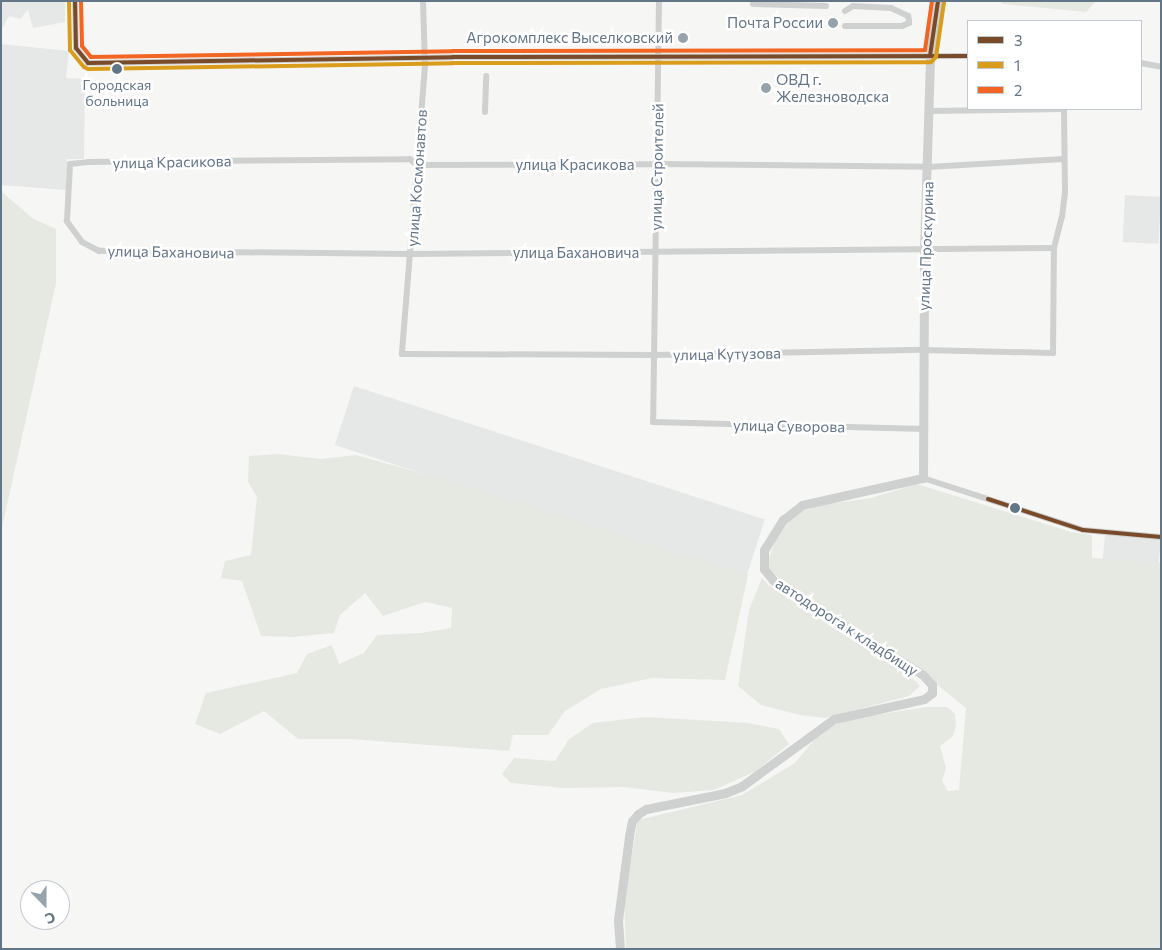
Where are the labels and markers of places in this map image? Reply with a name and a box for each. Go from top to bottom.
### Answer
place label: Почта России [727,14,823,32]
marker: Почта России [827,17,839,29]
place label: Агрокомплекс Выселковский [466,29,673,47]
marker: Агрокомплекс Выселковский [677,32,689,44]
marker: Городская больница [112,64,122,74]
place label: ОВД г. Железноводска [776,70,889,105]
place label: Городская больница [83,77,151,110]
marker: ОВД г. Железноводска [760,82,772,94]
unlabelled marker [1010,503,1020,513]

